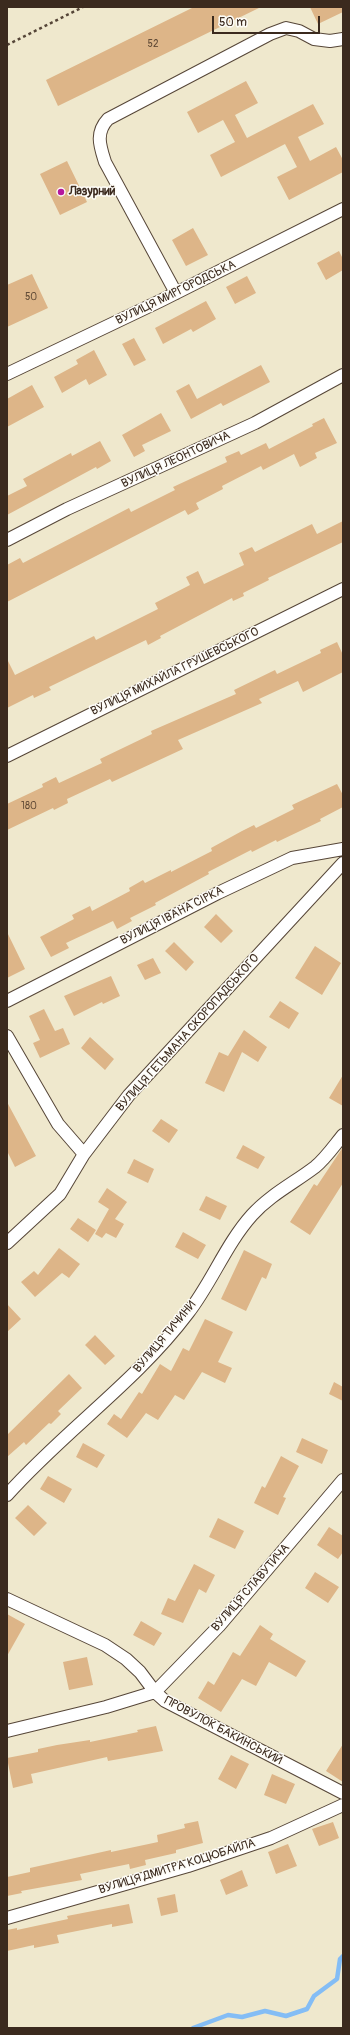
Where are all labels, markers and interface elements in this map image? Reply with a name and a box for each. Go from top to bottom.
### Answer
scale bar [214,8,322,34]
text: 50 m [219,15,247,30]
house number: 52 [147,38,159,50]
place label: Лазурний [69,185,115,199]
marker: Лазурний [56,187,66,197]
street label: ВУЛИЦЯ МИРГОРОДСЬКА [114,258,238,328]
house number: 50 [25,291,37,303]
street label: ВУЛИЦЯ ЛЕОНТОВИЧА [119,428,233,492]
street label: ВУЛИЦЯ МИХАЙЛА ГРУШЕВСЬКОГО [88,625,262,719]
house number: 180 [21,800,37,812]
street label: ВУЛИЦЯ ІВАНА СІРКА [118,884,226,948]
street label: ВУЛИЦЯ ГЕТЬМАНА СКОРОПАДСЬКОГО [113,951,263,1115]
street label: ВУЛИЦЯ ТИЧИНИ [131,1298,199,1376]
street label: ВУЛИЦЯ СЛАВУТИЧА [209,1541,293,1635]
street label: ПРОВУЛОК БАКИНСЬКИЙ [161,1694,285,1768]
street label: ВУЛИЦЯ ДМИТРА КОЦЮБАЙЛА [97,1836,257,1898]

